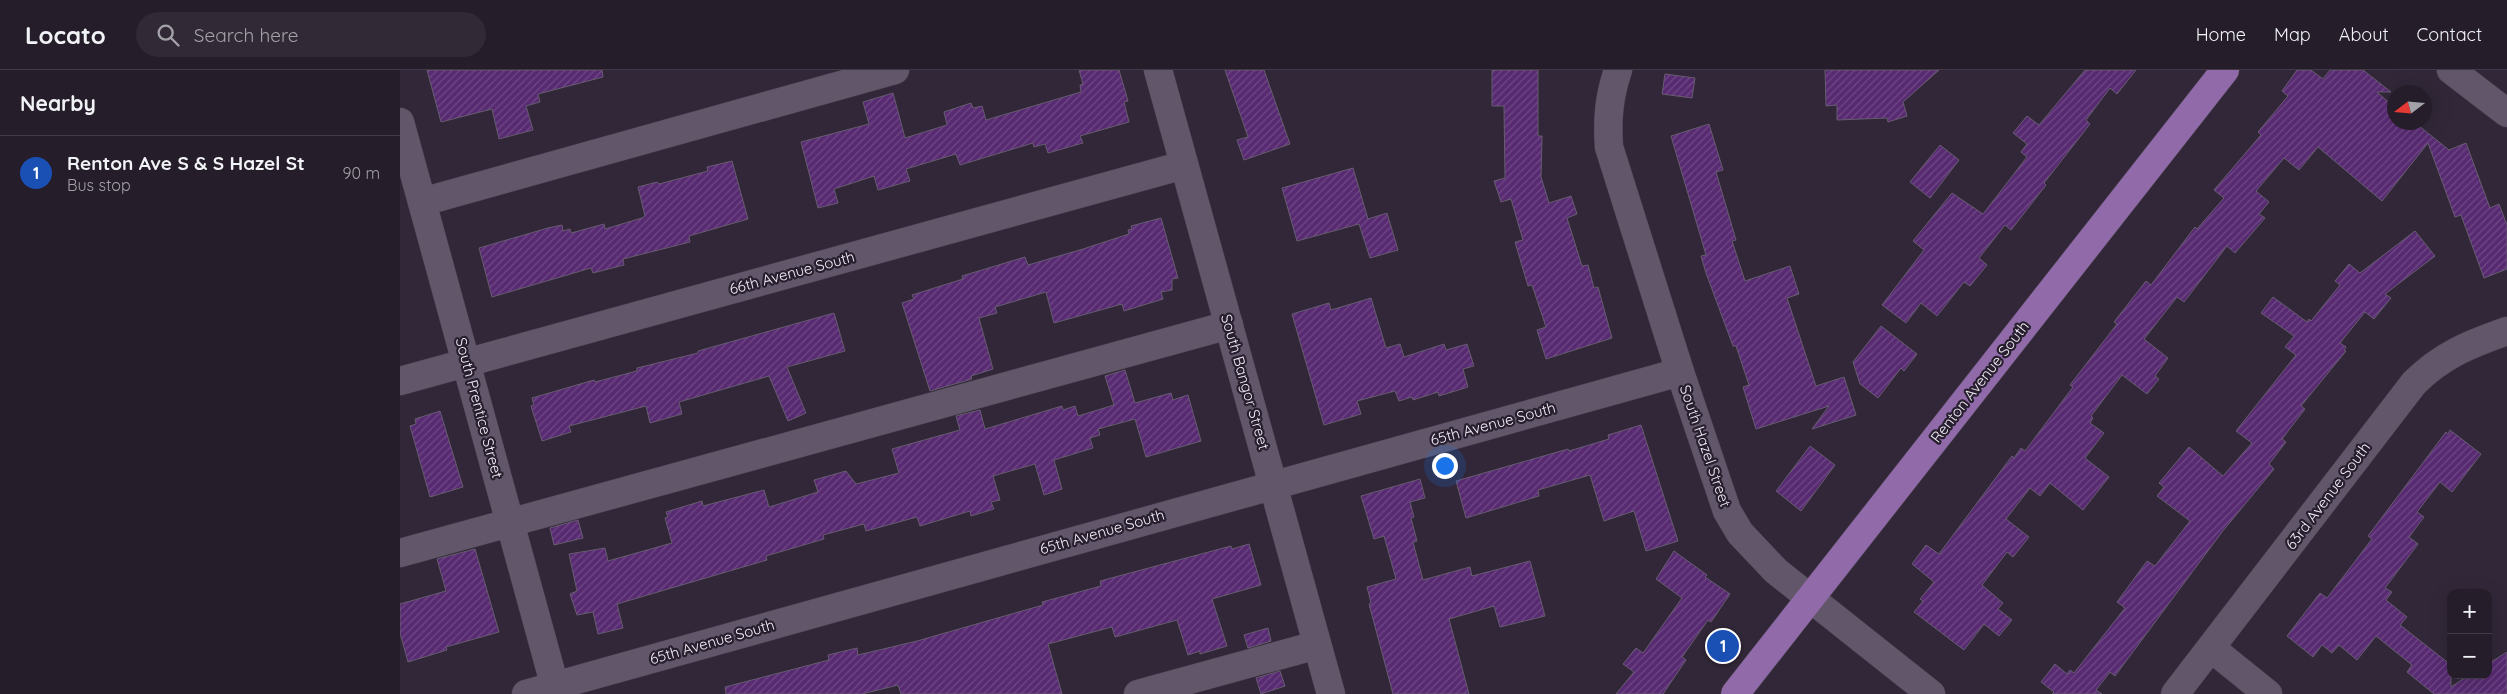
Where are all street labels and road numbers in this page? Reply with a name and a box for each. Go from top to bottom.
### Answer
street label: 66th Avenue South [727,247,857,298]
street label: South Bangor Street [1217,312,1274,452]
street label: Renton Avenue South [1926,317,2033,446]
street label: South Prentice Street [452,335,507,480]
street label: South Hazel Street [1676,382,1735,509]
street label: 65th Avenue South [1428,398,1558,449]
street label: 63rd Avenue South [2281,438,2374,553]
street label: 65th Avenue South [1037,505,1166,558]
street label: 65th Avenue South [647,615,776,668]

